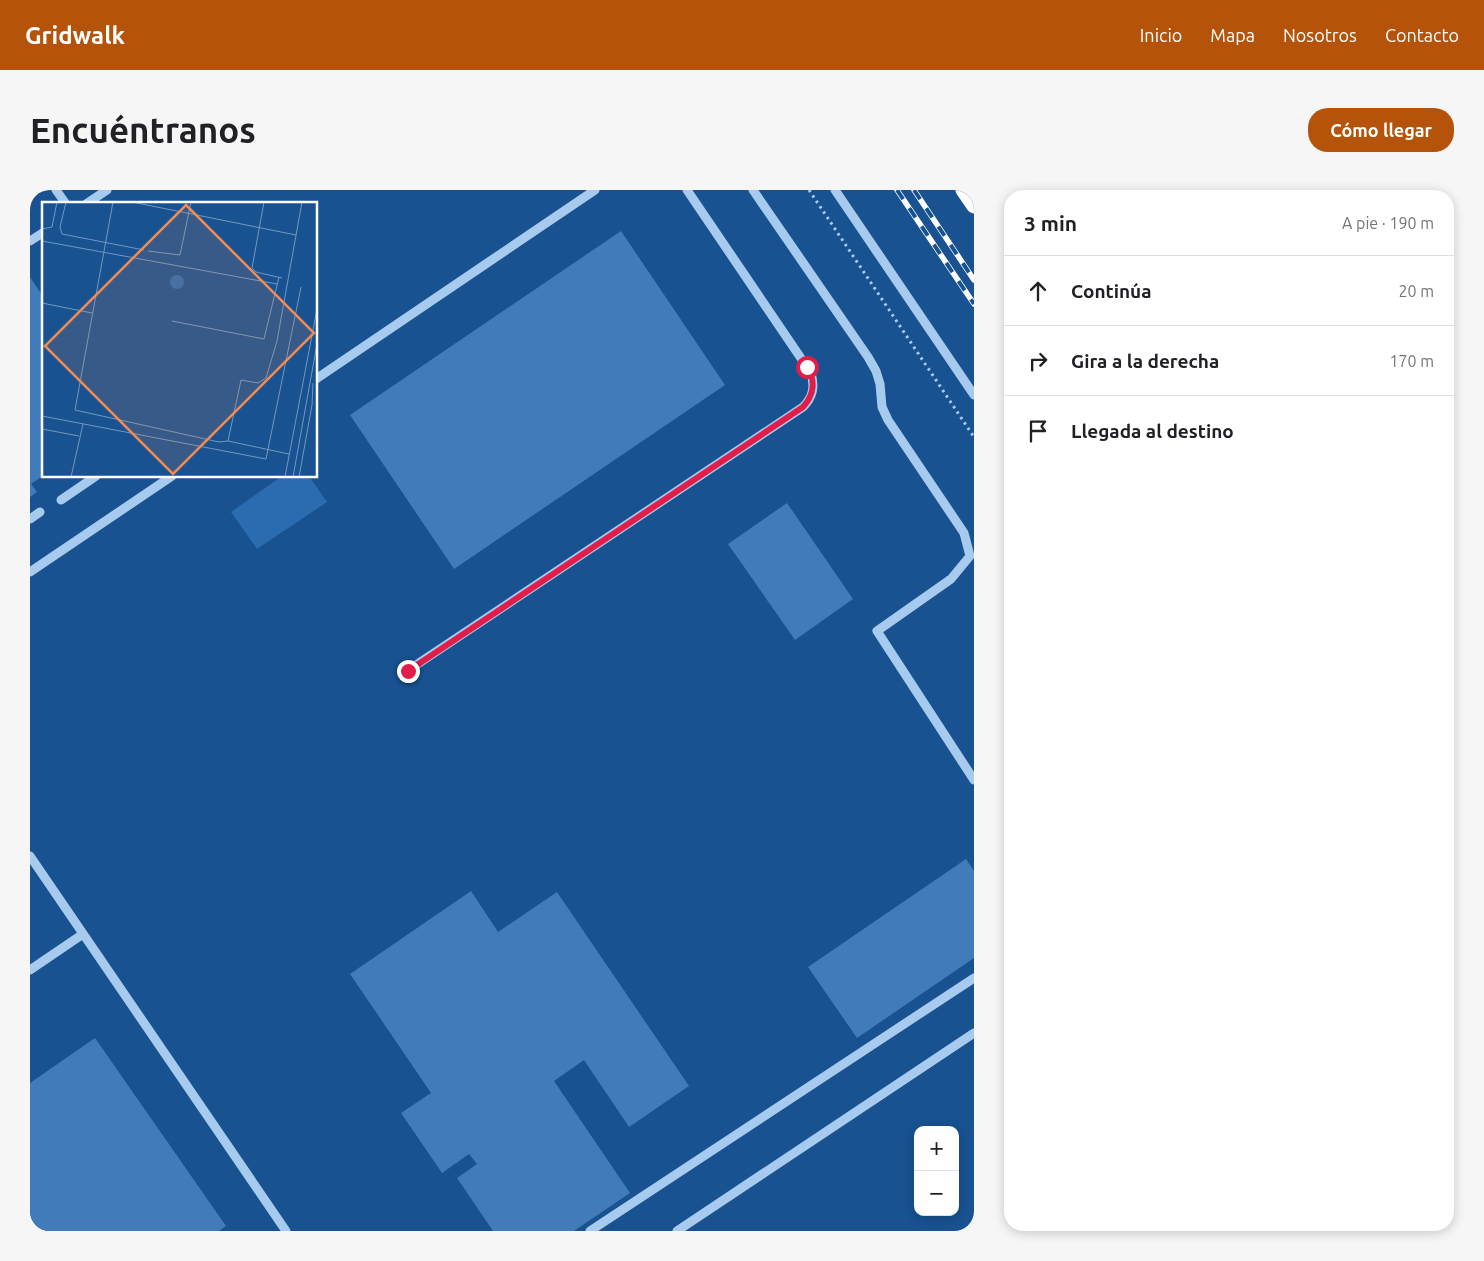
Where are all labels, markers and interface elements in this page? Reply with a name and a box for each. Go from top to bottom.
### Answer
text: Gridwalk [25,22,125,49]
text: Inicio [1140,25,1182,45]
text: Mapa [1210,25,1255,45]
text: Nosotros [1283,25,1357,45]
text: Contacto [1385,25,1459,45]
button: Cómo llegar [1308,108,1454,152]
text: Encuéntranos [30,110,256,150]
inset map [42,202,318,478]
text: 3 min [1024,211,1077,235]
text: A pie · 190 m [1342,214,1434,232]
icon: ahead [1024,277,1052,305]
text: Continúa [1071,280,1152,302]
text: 20 m [1398,282,1434,300]
icon: right [1024,347,1052,375]
text: Gira a la derecha [1071,350,1219,372]
text: 170 m [1389,352,1434,370]
route start [796,356,819,379]
icon: arrive [1024,417,1052,445]
text: Llegada al destino [1071,420,1234,442]
route end [397,660,420,683]
map controls [914,1126,959,1216]
button: + [914,1126,959,1171]
button: − [914,1171,959,1216]

